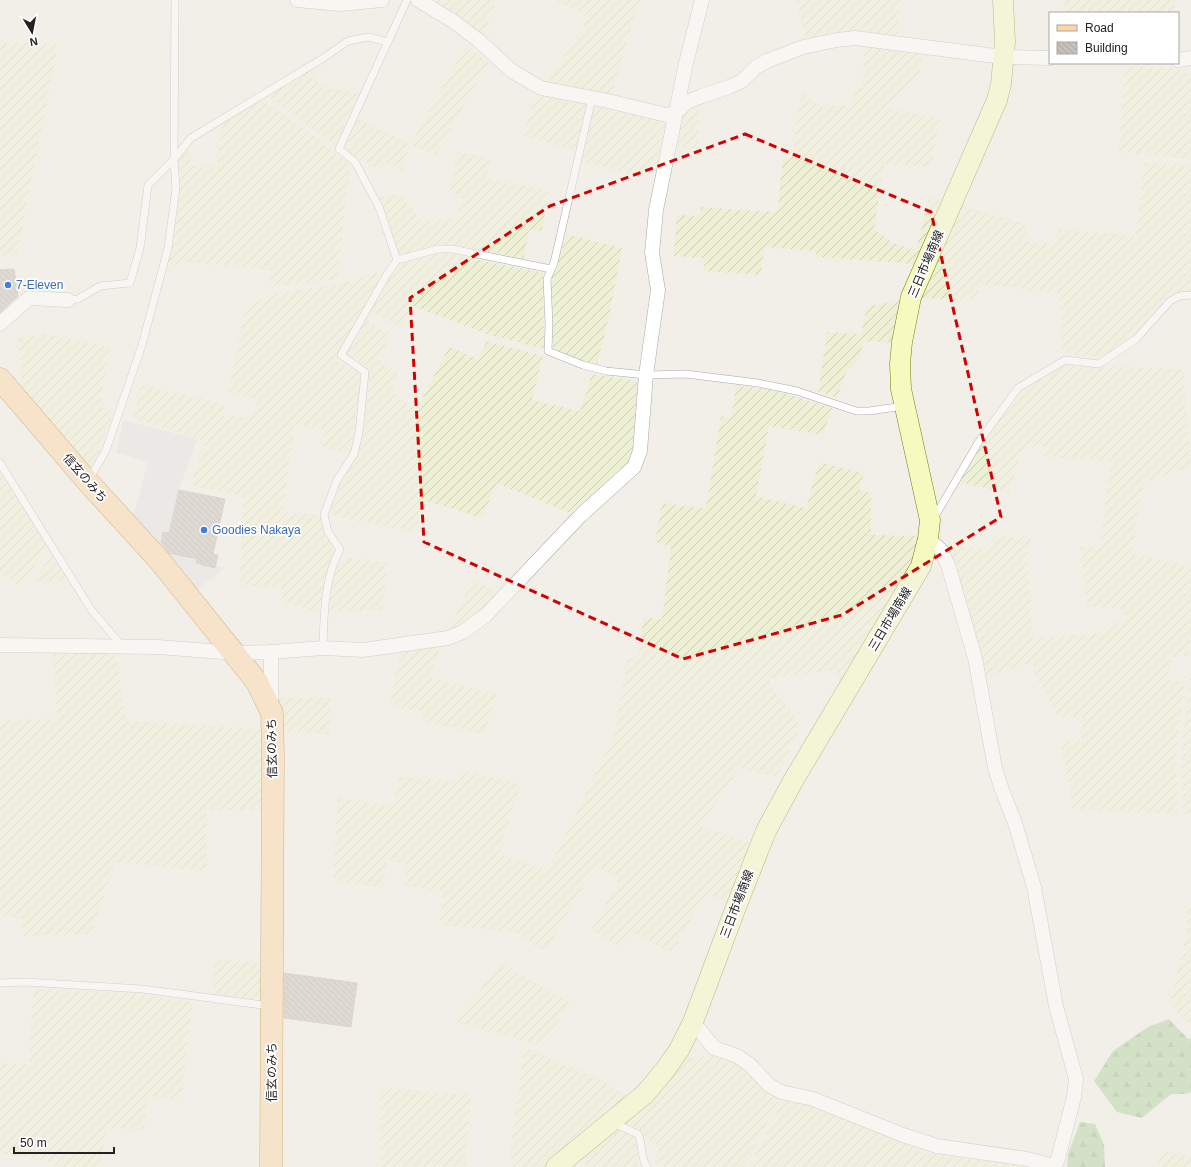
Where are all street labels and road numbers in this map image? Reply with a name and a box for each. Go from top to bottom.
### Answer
street label: 三日市場南線 [905,228,947,300]
street label: 信玄のみち [60,451,110,505]
street label: 三日市場南線 [865,585,915,653]
street label: 信玄のみち [264,718,280,778]
street label: 三日市場南線 [718,868,756,940]
street label: 信玄のみち [265,1042,279,1102]

